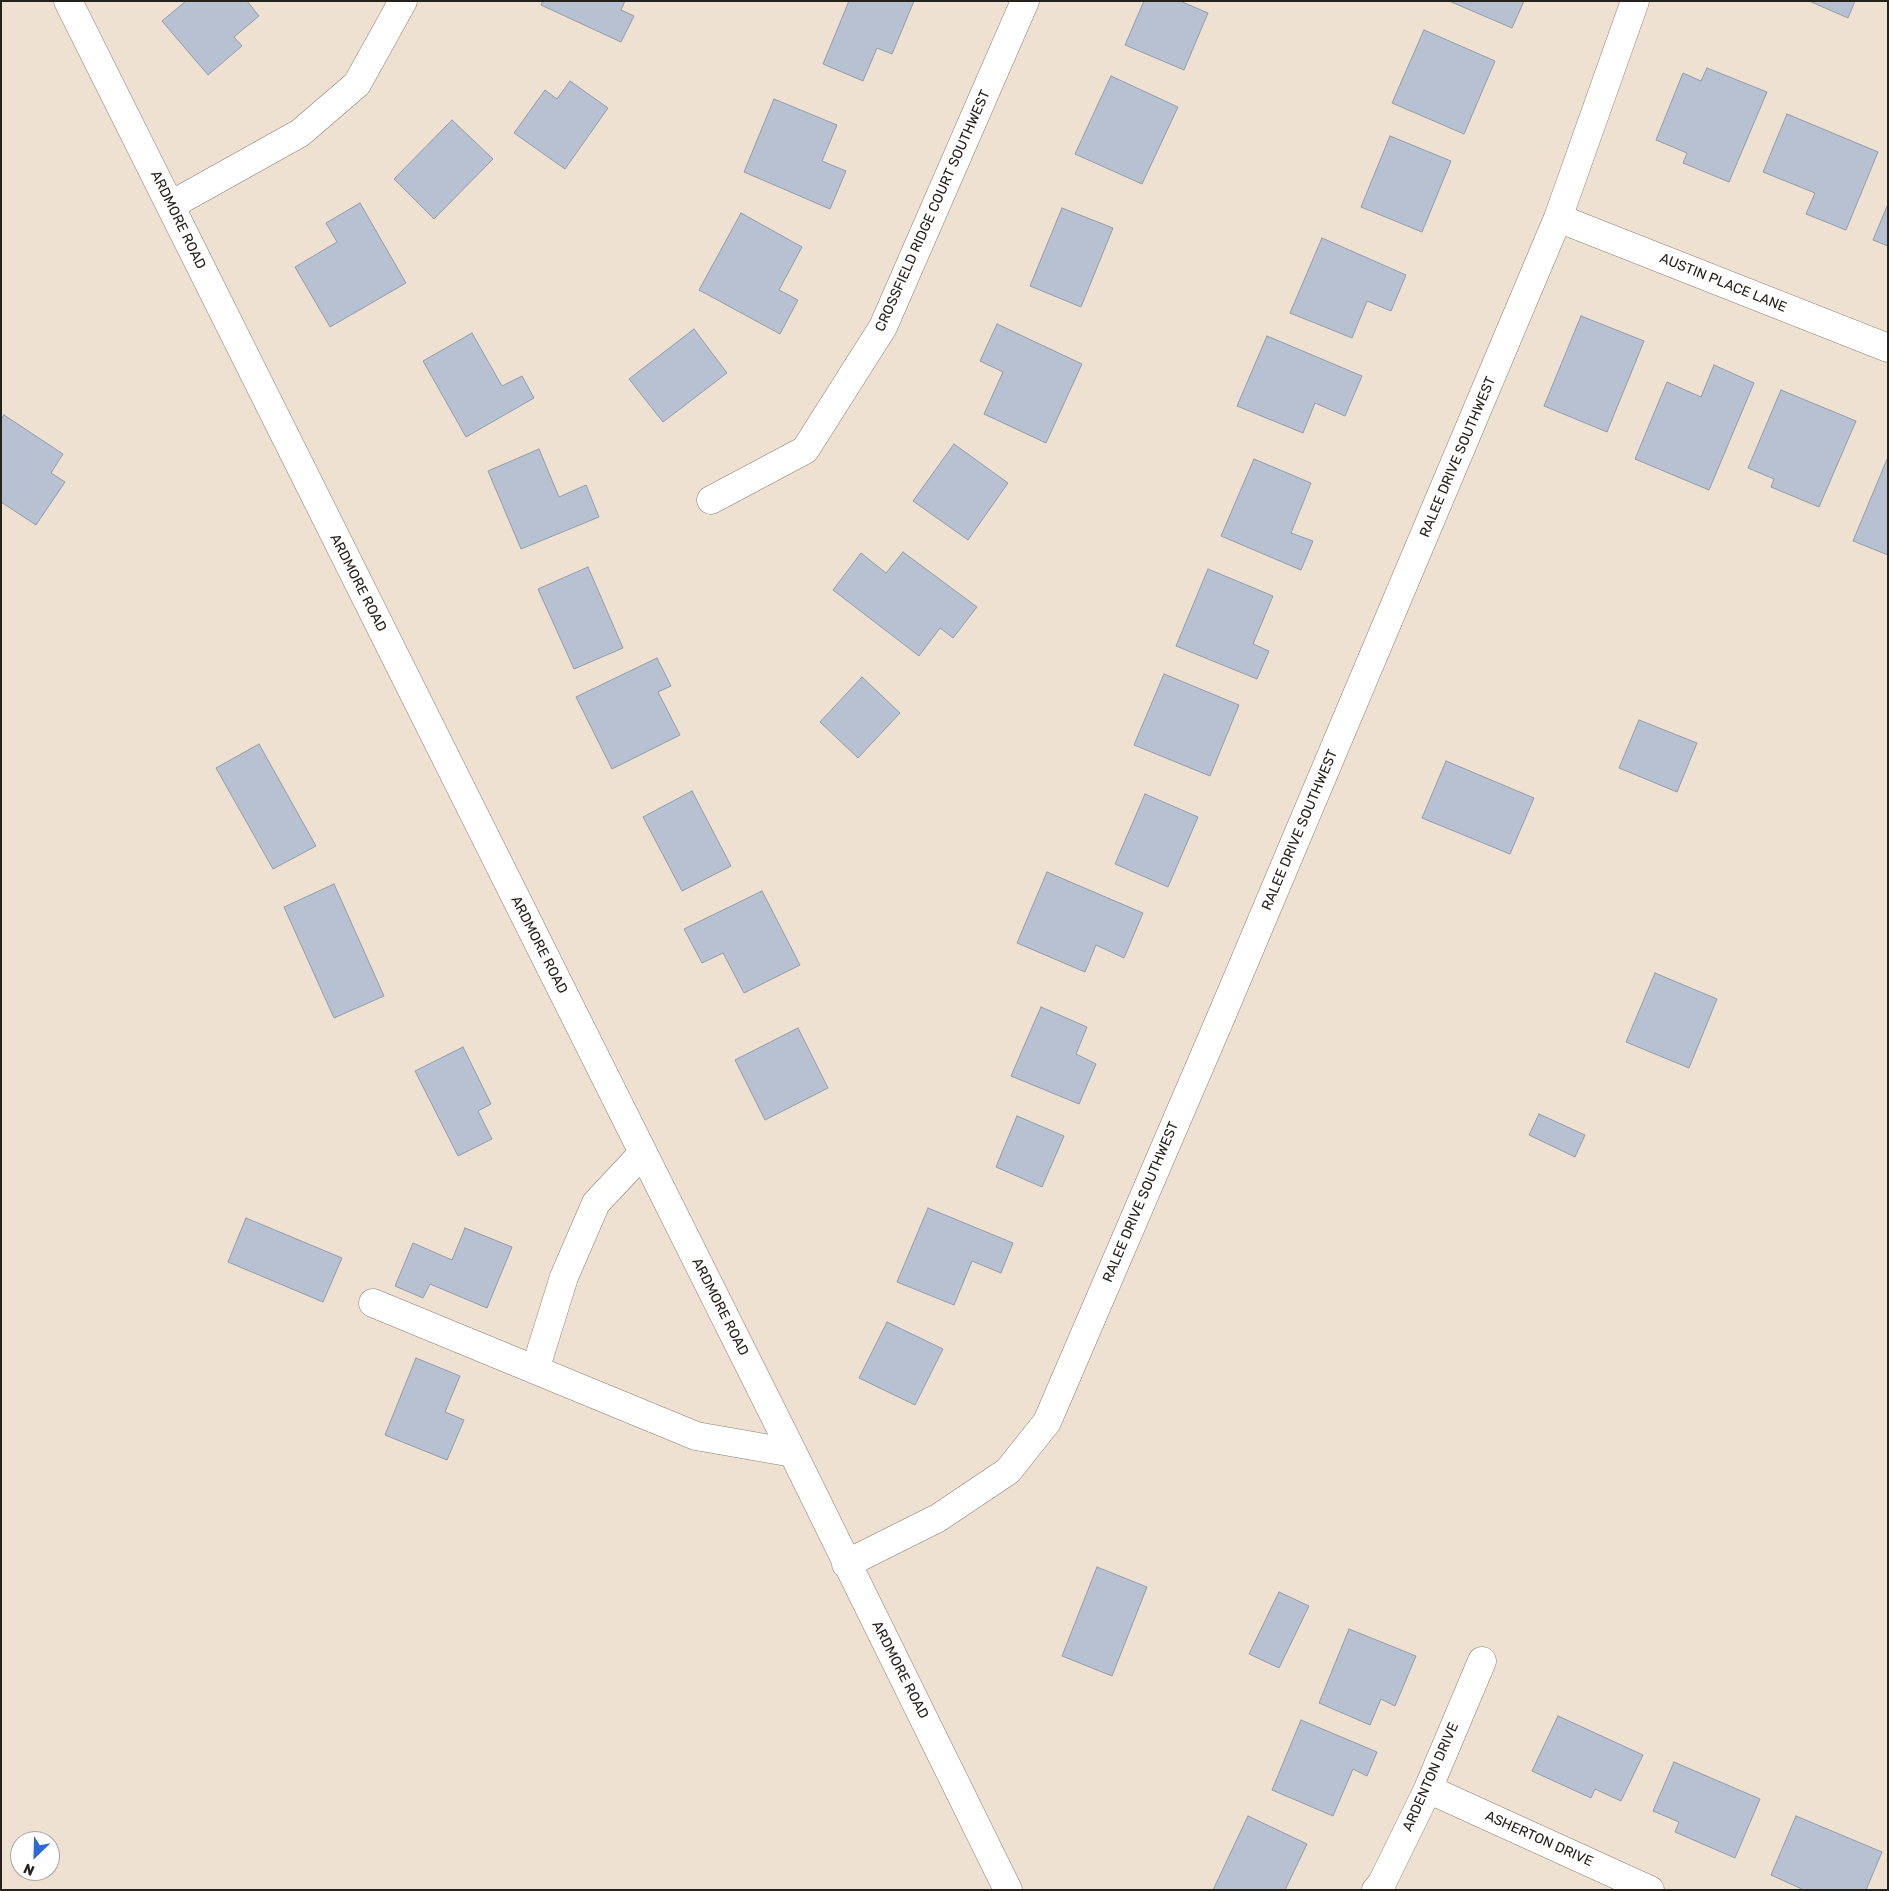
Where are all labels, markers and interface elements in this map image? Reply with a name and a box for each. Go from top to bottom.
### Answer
street label: CROSSFIELD RIDGE COURT SOUTHWEST [872,88,994,334]
street label: ARDMORE ROAD [147,168,209,272]
street label: AUSTIN PLACE LANE [1657,250,1789,316]
street label: RALEE DRIVE SOUTHWEST [1416,374,1500,540]
street label: ARDMORE ROAD [326,531,390,635]
street label: RALEE DRIVE SOUTHWEST [1258,747,1342,913]
street label: ARDMORE ROAD [507,893,571,997]
street label: RALEE DRIVE SOUTHWEST [1099,1119,1183,1285]
street label: ARDMORE ROAD [688,1255,752,1359]
street label: ARDMORE ROAD [868,1618,932,1722]
street label: ARDENTON DRIVE [1399,1720,1463,1834]
street label: ASHERTON DRIVE [1482,1808,1596,1870]
north arrow [10,1831,60,1881]
text: N [21,1859,37,1879]

